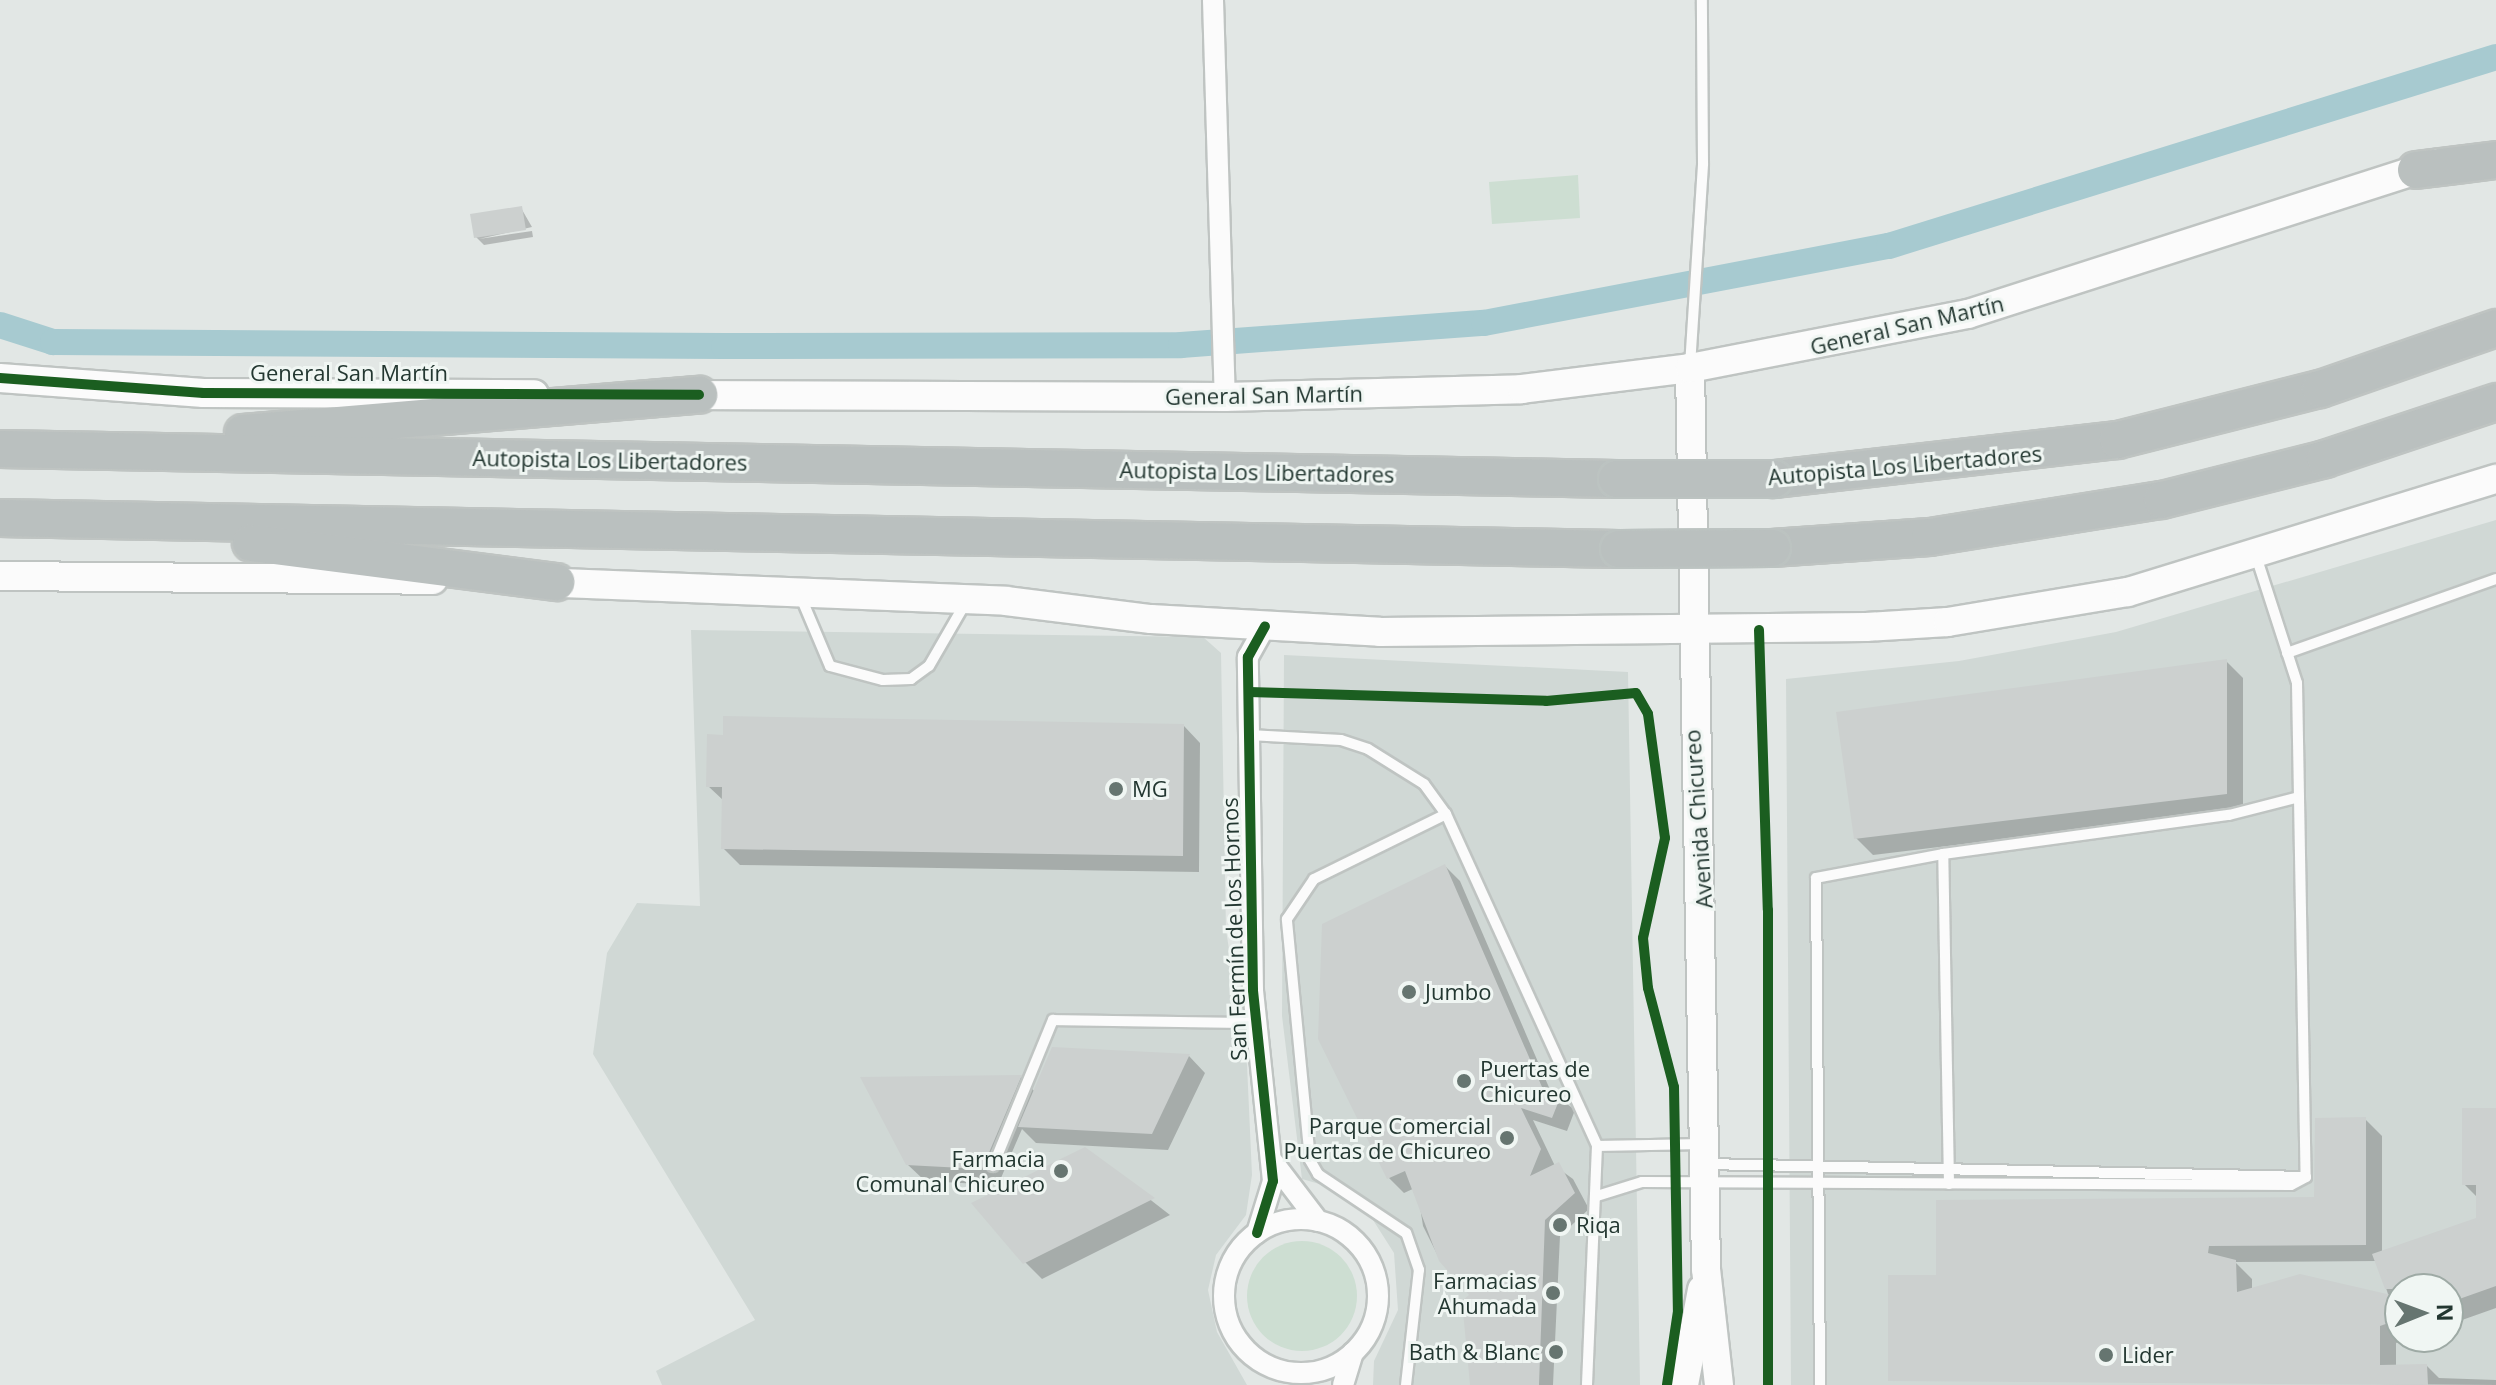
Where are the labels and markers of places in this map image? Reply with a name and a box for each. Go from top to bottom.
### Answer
place label: MG [1132,776,1168,802]
marker: MG [1107,780,1125,798]
place label: Jumbo [1425,979,1491,1005]
marker: Jumbo [1400,983,1418,1001]
place label: Puertas de Chicureo [1480,1055,1590,1106]
marker: Puertas de Chicureo [1455,1072,1473,1090]
place label: Parque Comercial Puertas de Chicureo [1284,1112,1491,1164]
marker: Parque Comercial Puertas de Chicureo [1498,1129,1516,1147]
place label: Farmacia Comunal Chicureo [856,1145,1045,1196]
marker: Farmacia Comunal Chicureo [1052,1162,1070,1180]
place label: Riqa [1576,1212,1621,1238]
marker: Riqa [1551,1216,1569,1234]
place label: Farmacias Ahumada [1433,1267,1537,1318]
marker: Farmacias Ahumada [1544,1284,1562,1302]
place label: Bath & Blanc [1409,1339,1540,1365]
place label: Lider [2122,1342,2174,1368]
marker: Bath & Blanc [1547,1343,1565,1361]
marker: Lider [2097,1346,2115,1364]

